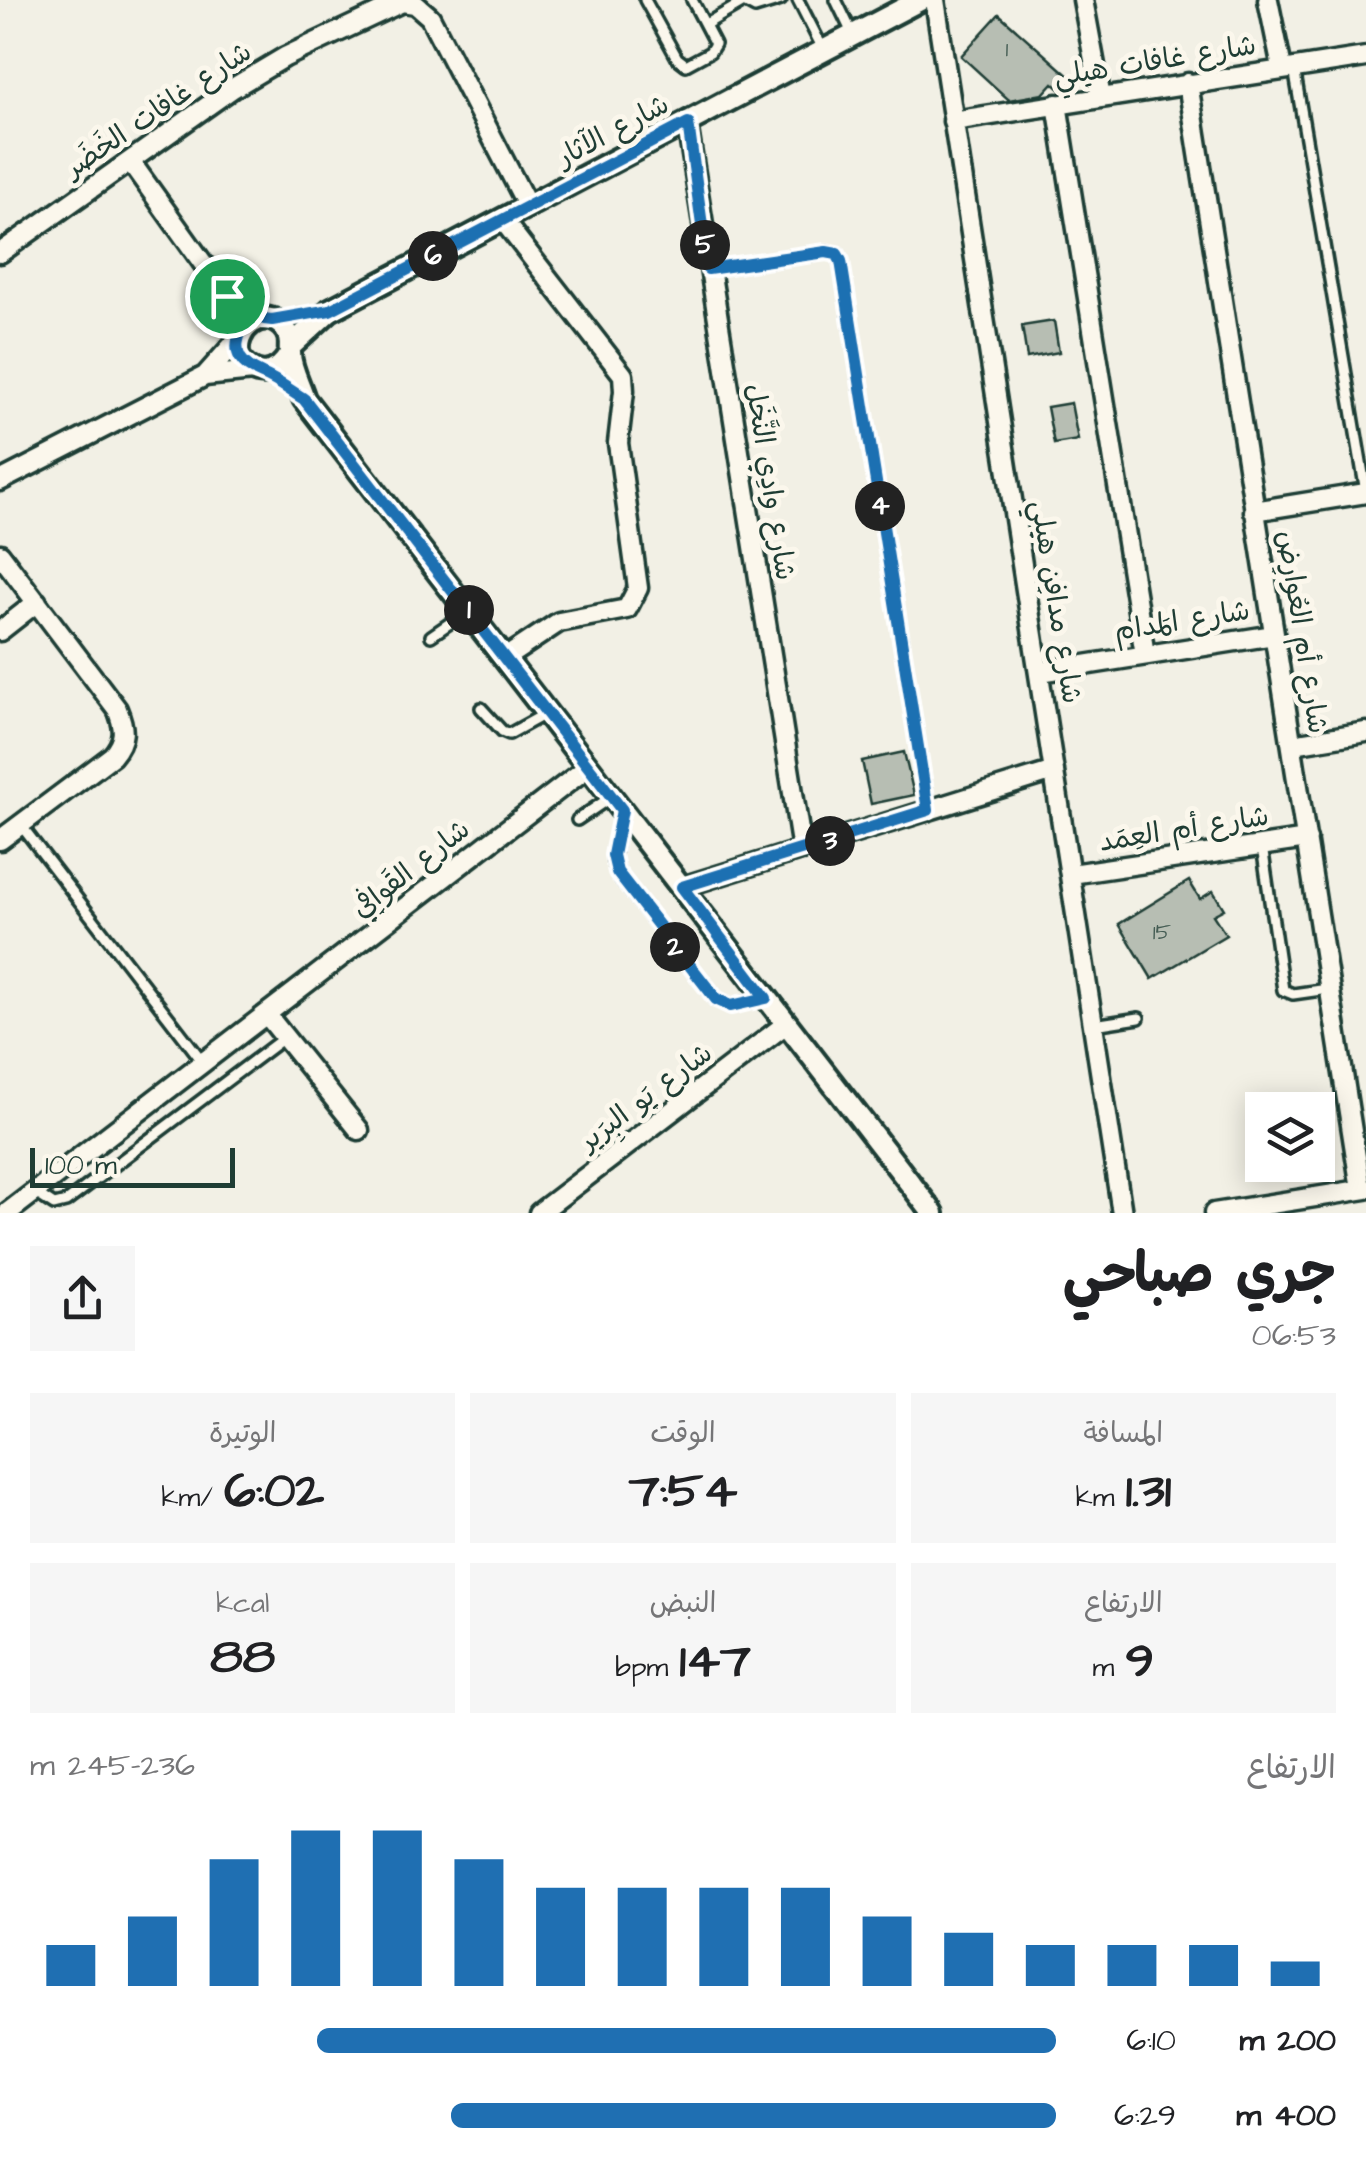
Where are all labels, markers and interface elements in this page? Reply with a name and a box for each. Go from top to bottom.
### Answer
street label: شارع غافات هيلي [1051,26,1260,100]
street label: شارع غافات الخَضَر [55,33,260,188]
house number: 1 [1006,34,1009,65]
street label: شارع الآثار [548,85,676,178]
pin: 5 [680,220,730,270]
text: 5 [695,225,715,264]
pin: 6 [408,231,458,281]
text: 6 [424,236,442,275]
pin [185,254,270,339]
icon: arrive [200,269,255,324]
street label: شارع وادِي النَّخَل [735,381,805,583]
pin: 4 [855,481,905,531]
text: 4 [870,486,890,525]
street label: شارع مدافِن هيلي [1017,498,1091,707]
street label: شارع أم العُوارِض [1266,528,1337,737]
pin: 1 [444,585,494,635]
text: 1 [467,590,471,629]
street label: شارع المَدام [1111,591,1253,652]
street label: شارع أم العِمَد [1096,796,1272,863]
street label: شارع القَوافِي [344,810,478,928]
pin: 3 [805,816,855,866]
text: 3 [823,821,837,860]
house number: 15 [1153,917,1172,948]
pin: 2 [650,922,700,972]
text: 2 [667,927,683,966]
street label: شارع يَو البِرَير [570,1034,721,1162]
map controls [1245,1092,1335,1182]
button: layers [1245,1092,1335,1182]
scale bar [30,1143,235,1188]
text: 100 m [45,1146,117,1185]
text: جري صباحي [1063,1237,1336,1313]
button: share [30,1246,135,1351]
text: 06:53 [1251,1313,1336,1358]
text: الوتيرة [209,1414,276,1453]
text: الوقت [650,1414,716,1453]
text: المسافة [1083,1414,1163,1453]
text: 6:02 [224,1457,324,1526]
text: 7:54 [629,1457,737,1526]
text: 1.31 [1126,1457,1171,1526]
text: /km [161,1478,224,1517]
text: km [1076,1478,1126,1517]
text: kcal [216,1584,269,1623]
text: النبض [650,1584,716,1623]
text: الارتفاع [1084,1584,1163,1623]
text: 88 [210,1623,275,1692]
text: 147 [680,1627,751,1696]
text: 9 [1126,1627,1154,1696]
text: bpm [615,1648,680,1687]
text: m [1093,1648,1126,1687]
text: 236–245 m [30,1743,195,1788]
text: الارتفاع [1246,1746,1336,1791]
text: 6:10 [1126,2018,1176,2063]
text: 200 m [1240,2018,1336,2063]
text: 6:29 [1114,2093,1176,2138]
text: 400 m [1236,2093,1336,2138]

